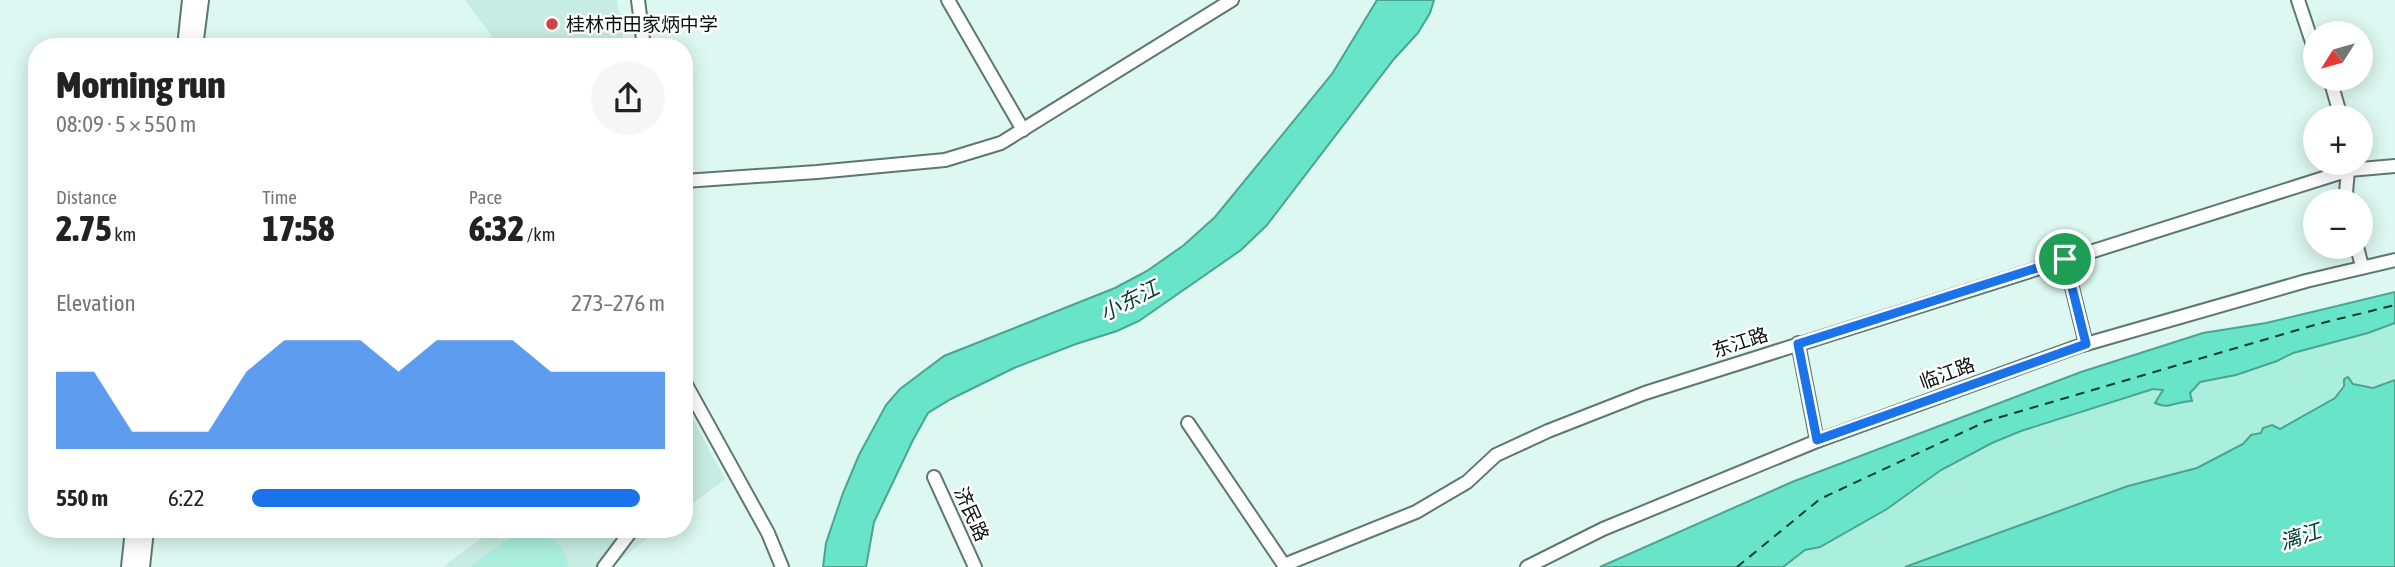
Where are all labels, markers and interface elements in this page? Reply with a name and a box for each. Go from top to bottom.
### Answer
place label: 桂林市田家炳中学 [566,13,718,35]
marker: 桂林市田家炳中学 [544,16,560,32]
north arrow [2303,21,2373,91]
map controls [2303,21,2373,259]
button: share [591,61,665,135]
text: Morning run [56,63,226,106]
button: + [2303,105,2373,175]
text: 08:09 · 5 × 550 m [56,111,196,137]
text: Distance [56,186,117,208]
text: Time [262,186,297,208]
text: Pace [469,186,502,208]
button: − [2303,189,2373,259]
text: 2.75 [56,208,112,248]
text: 17:58 [262,208,334,248]
text: 6:32 [469,208,524,248]
text: km [112,223,136,245]
text: /km [524,223,555,245]
pin [2035,229,2095,289]
icon: arrive [2046,240,2084,278]
water label: 小东江 [1095,274,1164,325]
text: Elevation [56,290,136,316]
text: 273–276 m [571,290,665,316]
street label: 东江路 [1709,323,1771,361]
street label: 临江路 [1916,353,1978,393]
street label: 济民路 [950,483,994,545]
text: 550 m [56,485,108,511]
text: 6:22 [168,485,205,511]
water label: 漓江 [2276,517,2326,554]

